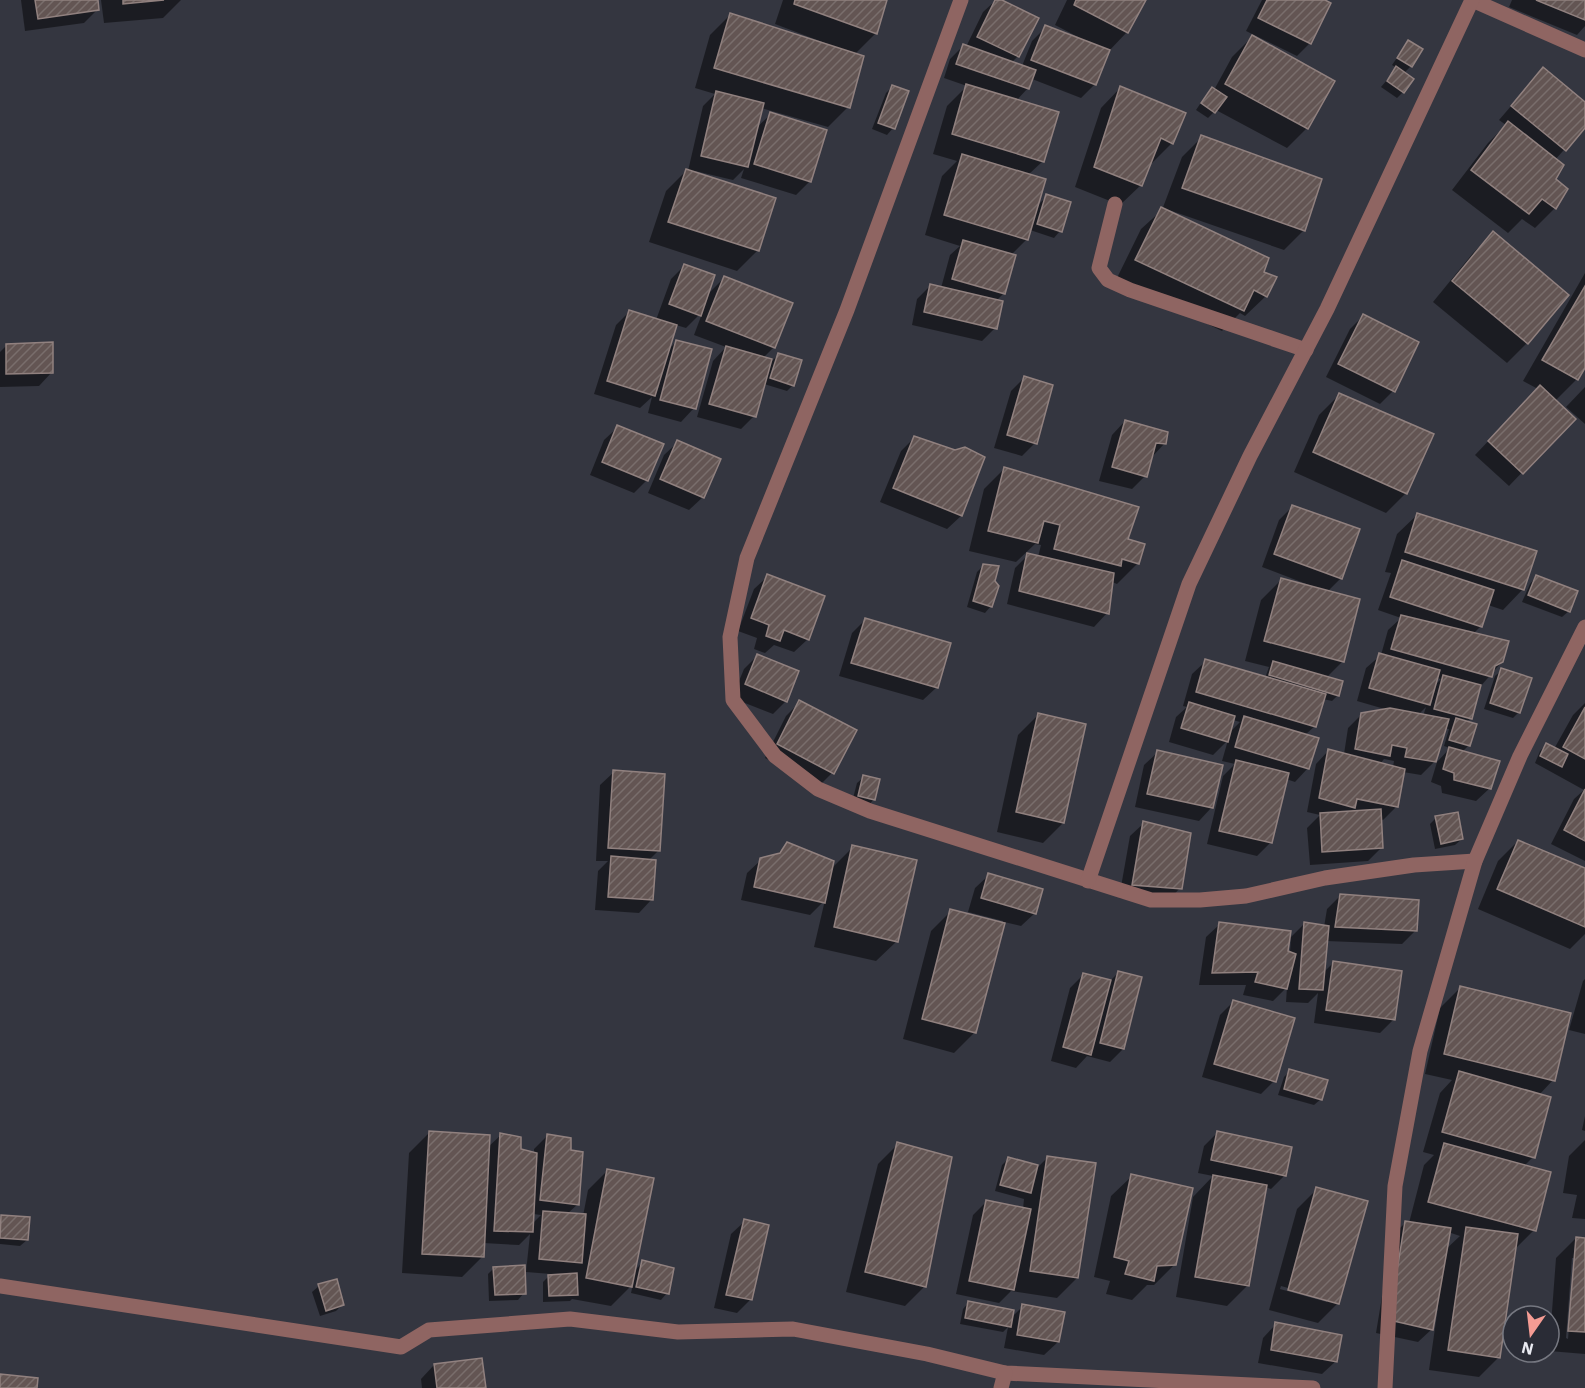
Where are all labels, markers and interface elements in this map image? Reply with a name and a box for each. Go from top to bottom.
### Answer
north arrow [1501,1304,1561,1364]
text: N [1519,1337,1535,1360]

